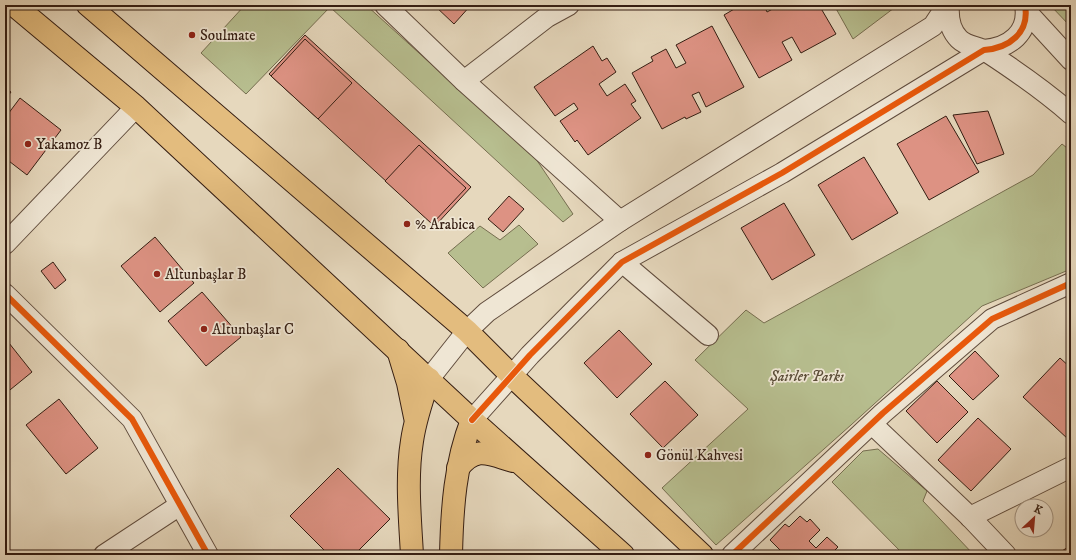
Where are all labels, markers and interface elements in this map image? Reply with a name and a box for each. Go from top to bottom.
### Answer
place label: Soulmate [200,26,256,45]
marker: Soulmate [187,30,197,40]
place label: Yakamoz B [36,135,102,154]
marker: Yakamoz B [23,139,33,149]
place label: % Arabica [415,215,475,234]
marker: % Arabica [402,219,412,229]
place label: Altunbaşlar B [165,265,246,284]
marker: Altunbaşlar B [152,269,162,279]
place label: Altunbaşlar C [212,320,294,339]
marker: Altunbaşlar C [199,324,209,334]
park label: Şairler Parkı [769,367,844,386]
place label: Gönül Kahvesi [656,446,743,465]
marker: Gönül Kahvesi [643,450,653,460]
north arrow [1014,498,1054,538]
text: K [1031,502,1045,518]

